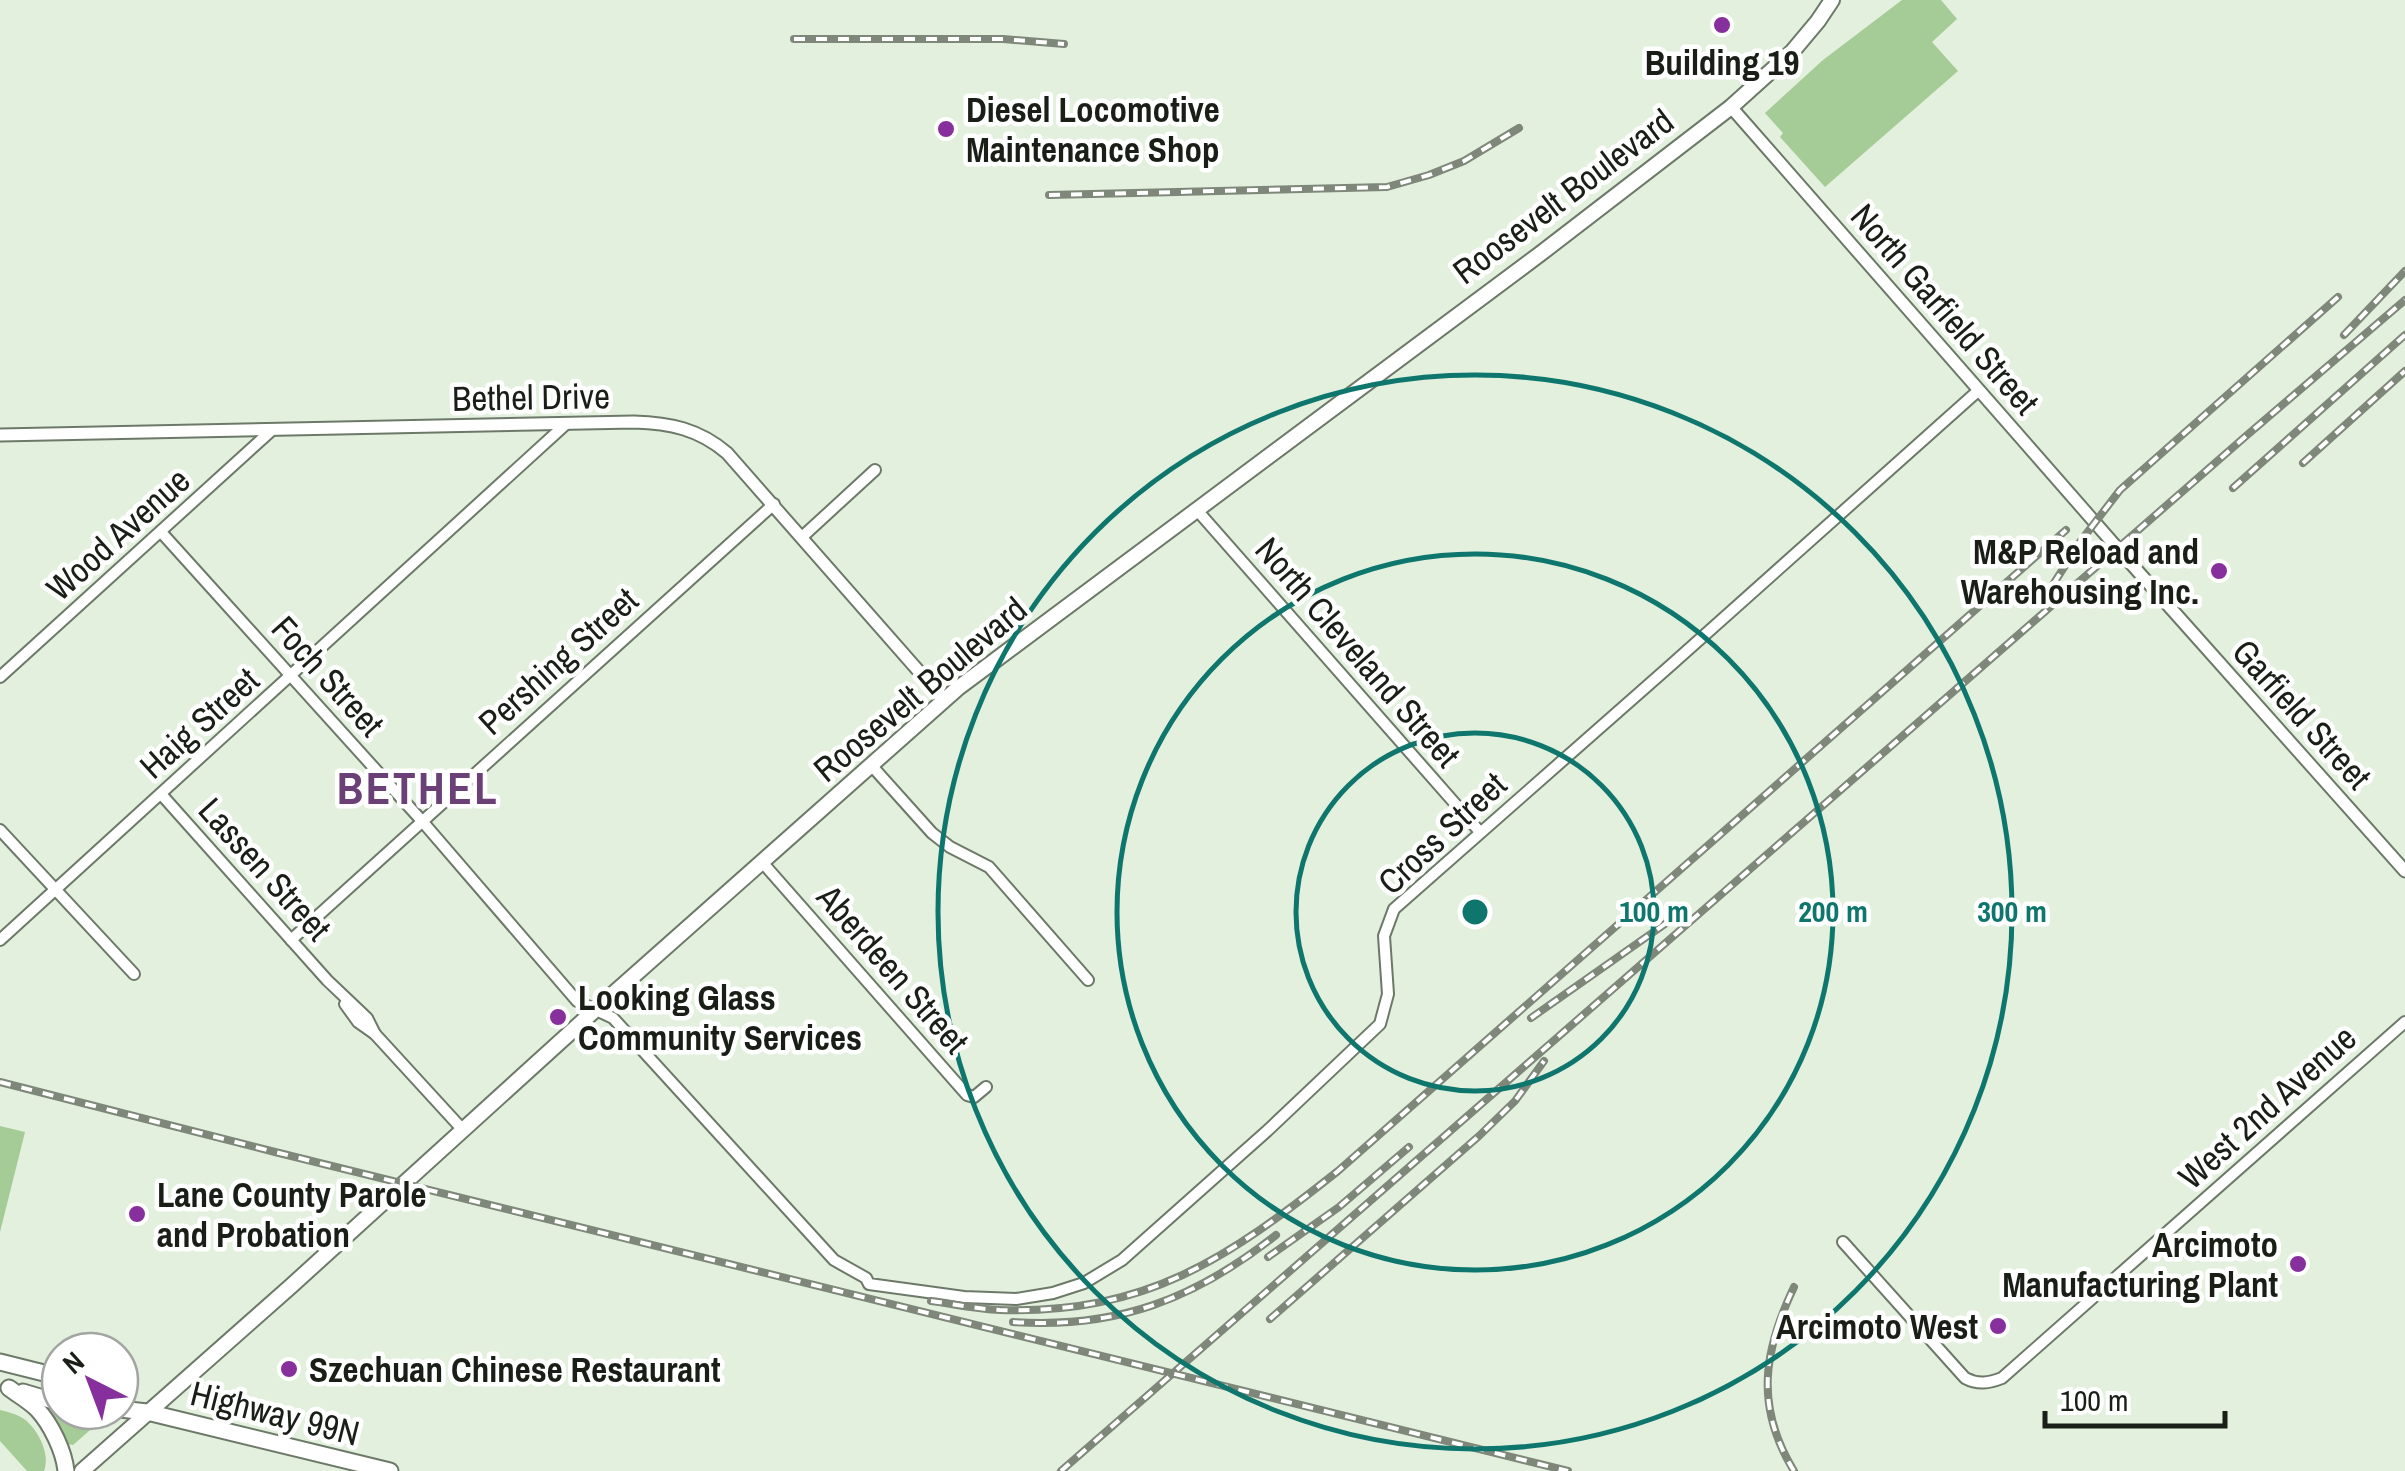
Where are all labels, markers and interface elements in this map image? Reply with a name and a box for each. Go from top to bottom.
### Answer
marker: Building 19 [1711,14,1733,36]
place label: Building 19 [1645,39,1799,86]
place label: Diesel Locomotive Maintenance Shop [966,86,1220,173]
street label: Roosevelt Boulevard [1443,98,1683,294]
marker: Diesel Locomotive Maintenance Shop [935,118,957,140]
street label: North Garfield Street [1840,194,2050,424]
street label: Bethel Drive [452,372,610,422]
street label: Wood Avenue [36,457,200,611]
street label: North Cleveland Street [1245,527,1471,777]
place label: M&P Reload and Warehousing Inc. [1961,528,2199,615]
marker: M&P Reload and Warehousing Inc. [2208,560,2230,582]
street label: Pershing Street [468,577,648,745]
street label: Roosevelt Boulevard [803,586,1037,792]
street label: Foch Street [261,606,395,746]
street label: Garfield Street [2222,629,2382,799]
street label: Haig Street [129,657,269,789]
district label: BETHEL [337,757,499,818]
street label: Cross Street [1368,761,1516,905]
street label: Lassen Street [188,787,342,951]
street label: Aberdeen Street [806,874,979,1063]
text: 100 m [1619,891,1689,931]
text: 200 m [1798,891,1868,931]
text: 300 m [1977,891,2047,931]
centre of rings [1457,894,1493,930]
place label: Looking Glass Community Services [578,974,862,1061]
marker: Looking Glass Community Services [547,1006,569,1028]
street label: West 2nd Avenue [2168,1015,2366,1199]
place label: Lane County Parole and Probation [157,1171,427,1258]
marker: Lane County Parole and Probation [126,1203,148,1225]
place label: Arcimoto Manufacturing Plant [2002,1221,2278,1308]
marker: Arcimoto Manufacturing Plant [2287,1253,2309,1275]
place label: Arcimoto West [1776,1303,1978,1350]
marker: Arcimoto West [1987,1315,2009,1337]
north arrow [40,1331,140,1431]
text: N [54,1343,92,1382]
place label: Szechuan Chinese Restaurant [309,1346,721,1393]
marker: Szechuan Chinese Restaurant [278,1358,300,1380]
scale bar [2045,1366,2225,1428]
street label: Highway 99N [186,1369,364,1457]
text: 100 m [2060,1380,2128,1420]

